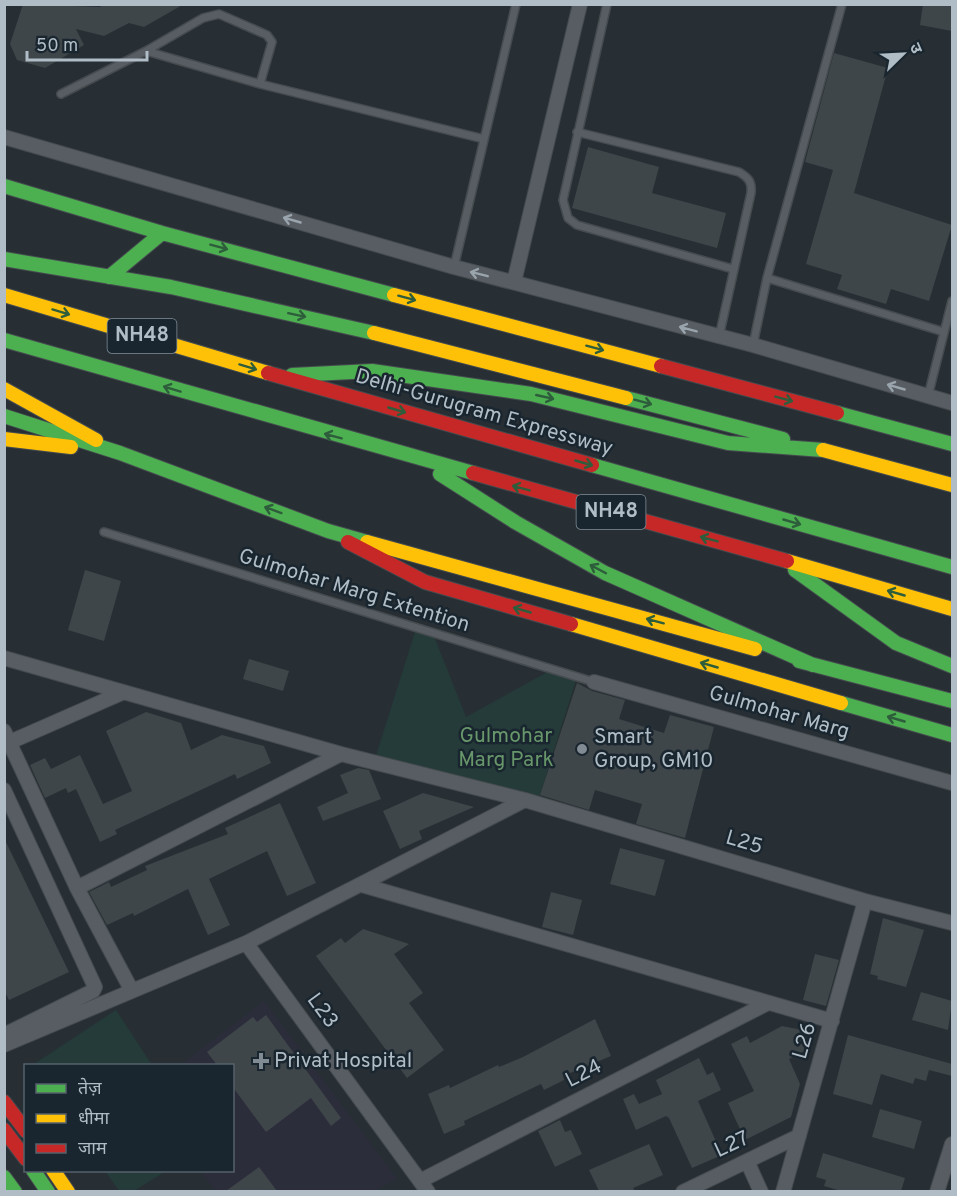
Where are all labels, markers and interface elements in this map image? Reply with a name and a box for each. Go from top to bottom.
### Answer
scale bar [27,24,147,62]
north arrow [873,24,933,84]
text: 50 m [36,35,78,58]
text: उ [904,40,926,58]
one-way arrow [283,214,302,225]
one-way arrow [209,242,228,254]
one-way arrow [470,267,489,279]
one-way arrow [397,293,416,304]
one-way arrow [51,307,70,318]
one-way arrow [287,310,307,321]
road number: NH48 [108,319,176,353]
one-way arrow [679,323,698,334]
one-way arrow [585,343,604,355]
one-way arrow [238,362,257,373]
street label: Delhi-Gurugram Expressway [352,363,616,463]
one-way arrow [887,381,906,392]
one-way arrow [163,383,182,394]
one-way arrow [535,392,554,404]
one-way arrow [774,394,793,405]
one-way arrow [633,397,652,409]
one-way arrow [387,405,406,416]
one-way arrow [324,430,343,441]
one-way arrow [574,458,593,469]
one-way arrow [512,482,531,493]
road number: NH48 [576,495,646,529]
one-way arrow [264,504,283,515]
one-way arrow [782,517,801,528]
one-way arrow [700,533,719,544]
street label: Gulmohar Marg Extention [235,543,473,639]
one-way arrow [590,563,608,574]
one-way arrow [887,587,906,598]
one-way arrow [513,604,532,615]
one-way arrow [646,615,665,627]
one-way arrow [700,659,719,670]
street label: Gulmohar Marg [706,680,852,746]
one-way arrow [887,713,906,724]
park label: Gulmohar Marg Park [458,723,554,774]
place label: Smart Group, GM10 [594,724,714,775]
marker: Smart Group, GM10 [575,742,589,756]
street label: L25 [722,825,766,861]
street label: L23 [300,988,344,1034]
street label: L26 [787,1019,823,1063]
place label: Privat Hospital [274,1048,412,1075]
marker: Privat Hospital [252,1052,270,1070]
street label: L24 [561,1053,607,1095]
legend [24,1064,234,1172]
text: तेज़ [78,1077,102,1101]
text: धीमा [78,1108,109,1131]
street label: L27 [710,1125,754,1165]
text: जाम [78,1138,108,1161]

